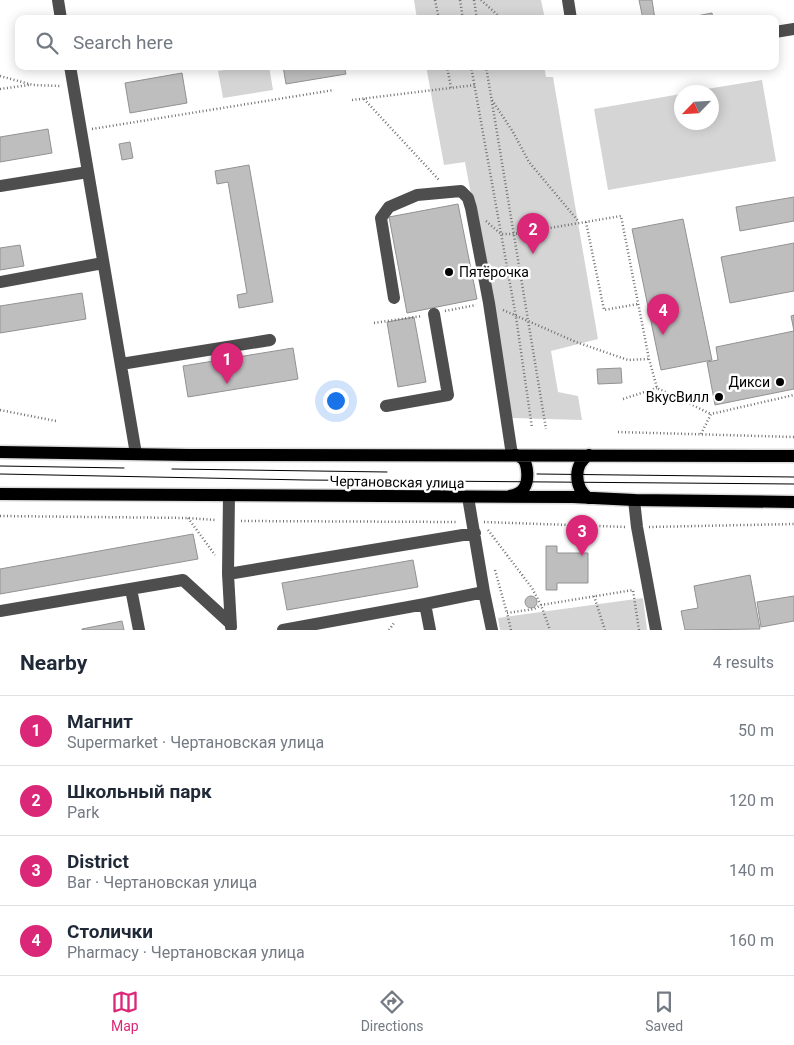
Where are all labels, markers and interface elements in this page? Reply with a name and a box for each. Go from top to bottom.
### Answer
search box [15,15,779,70]
icon: search [33,29,61,57]
text: Search here [73,31,173,54]
north arrow [674,85,719,130]
pin: 2 [517,213,549,254]
place label: Пятёрочка [459,264,529,280]
marker: Пятёрочка [443,266,455,278]
pin: 4 [647,294,679,335]
pin: 1 [211,343,243,384]
place label: Дикси [729,374,770,390]
marker: Дикси [774,376,786,388]
your location [323,388,349,414]
place label: ВкусВилл [646,389,709,405]
marker: ВкусВилл [713,391,725,403]
street label: Чертановская улица [330,473,464,491]
pin: 3 [566,515,598,556]
text: Nearby [20,651,87,675]
text: 4 results [713,653,774,672]
text: Магнит [67,710,133,733]
text: 1 [31,721,41,740]
text: 50 m [738,721,774,740]
text: Supermarket · Чертановская улица [67,733,324,752]
text: Школьный парк [67,780,212,803]
text: 2 [31,791,41,810]
text: 120 m [729,791,774,810]
text: Park [67,803,99,822]
text: District [67,850,129,873]
text: 3 [31,861,41,880]
text: 140 m [729,861,774,880]
text: Bar · Чертановская улица [67,873,257,892]
text: Столички [67,920,153,943]
text: 4 [31,931,41,950]
text: 160 m [729,931,774,950]
text: Pharmacy · Чертановская улица [67,943,305,962]
tab: Map [111,988,139,1034]
tab: Directions [361,988,424,1034]
tab: Saved [645,988,683,1034]

